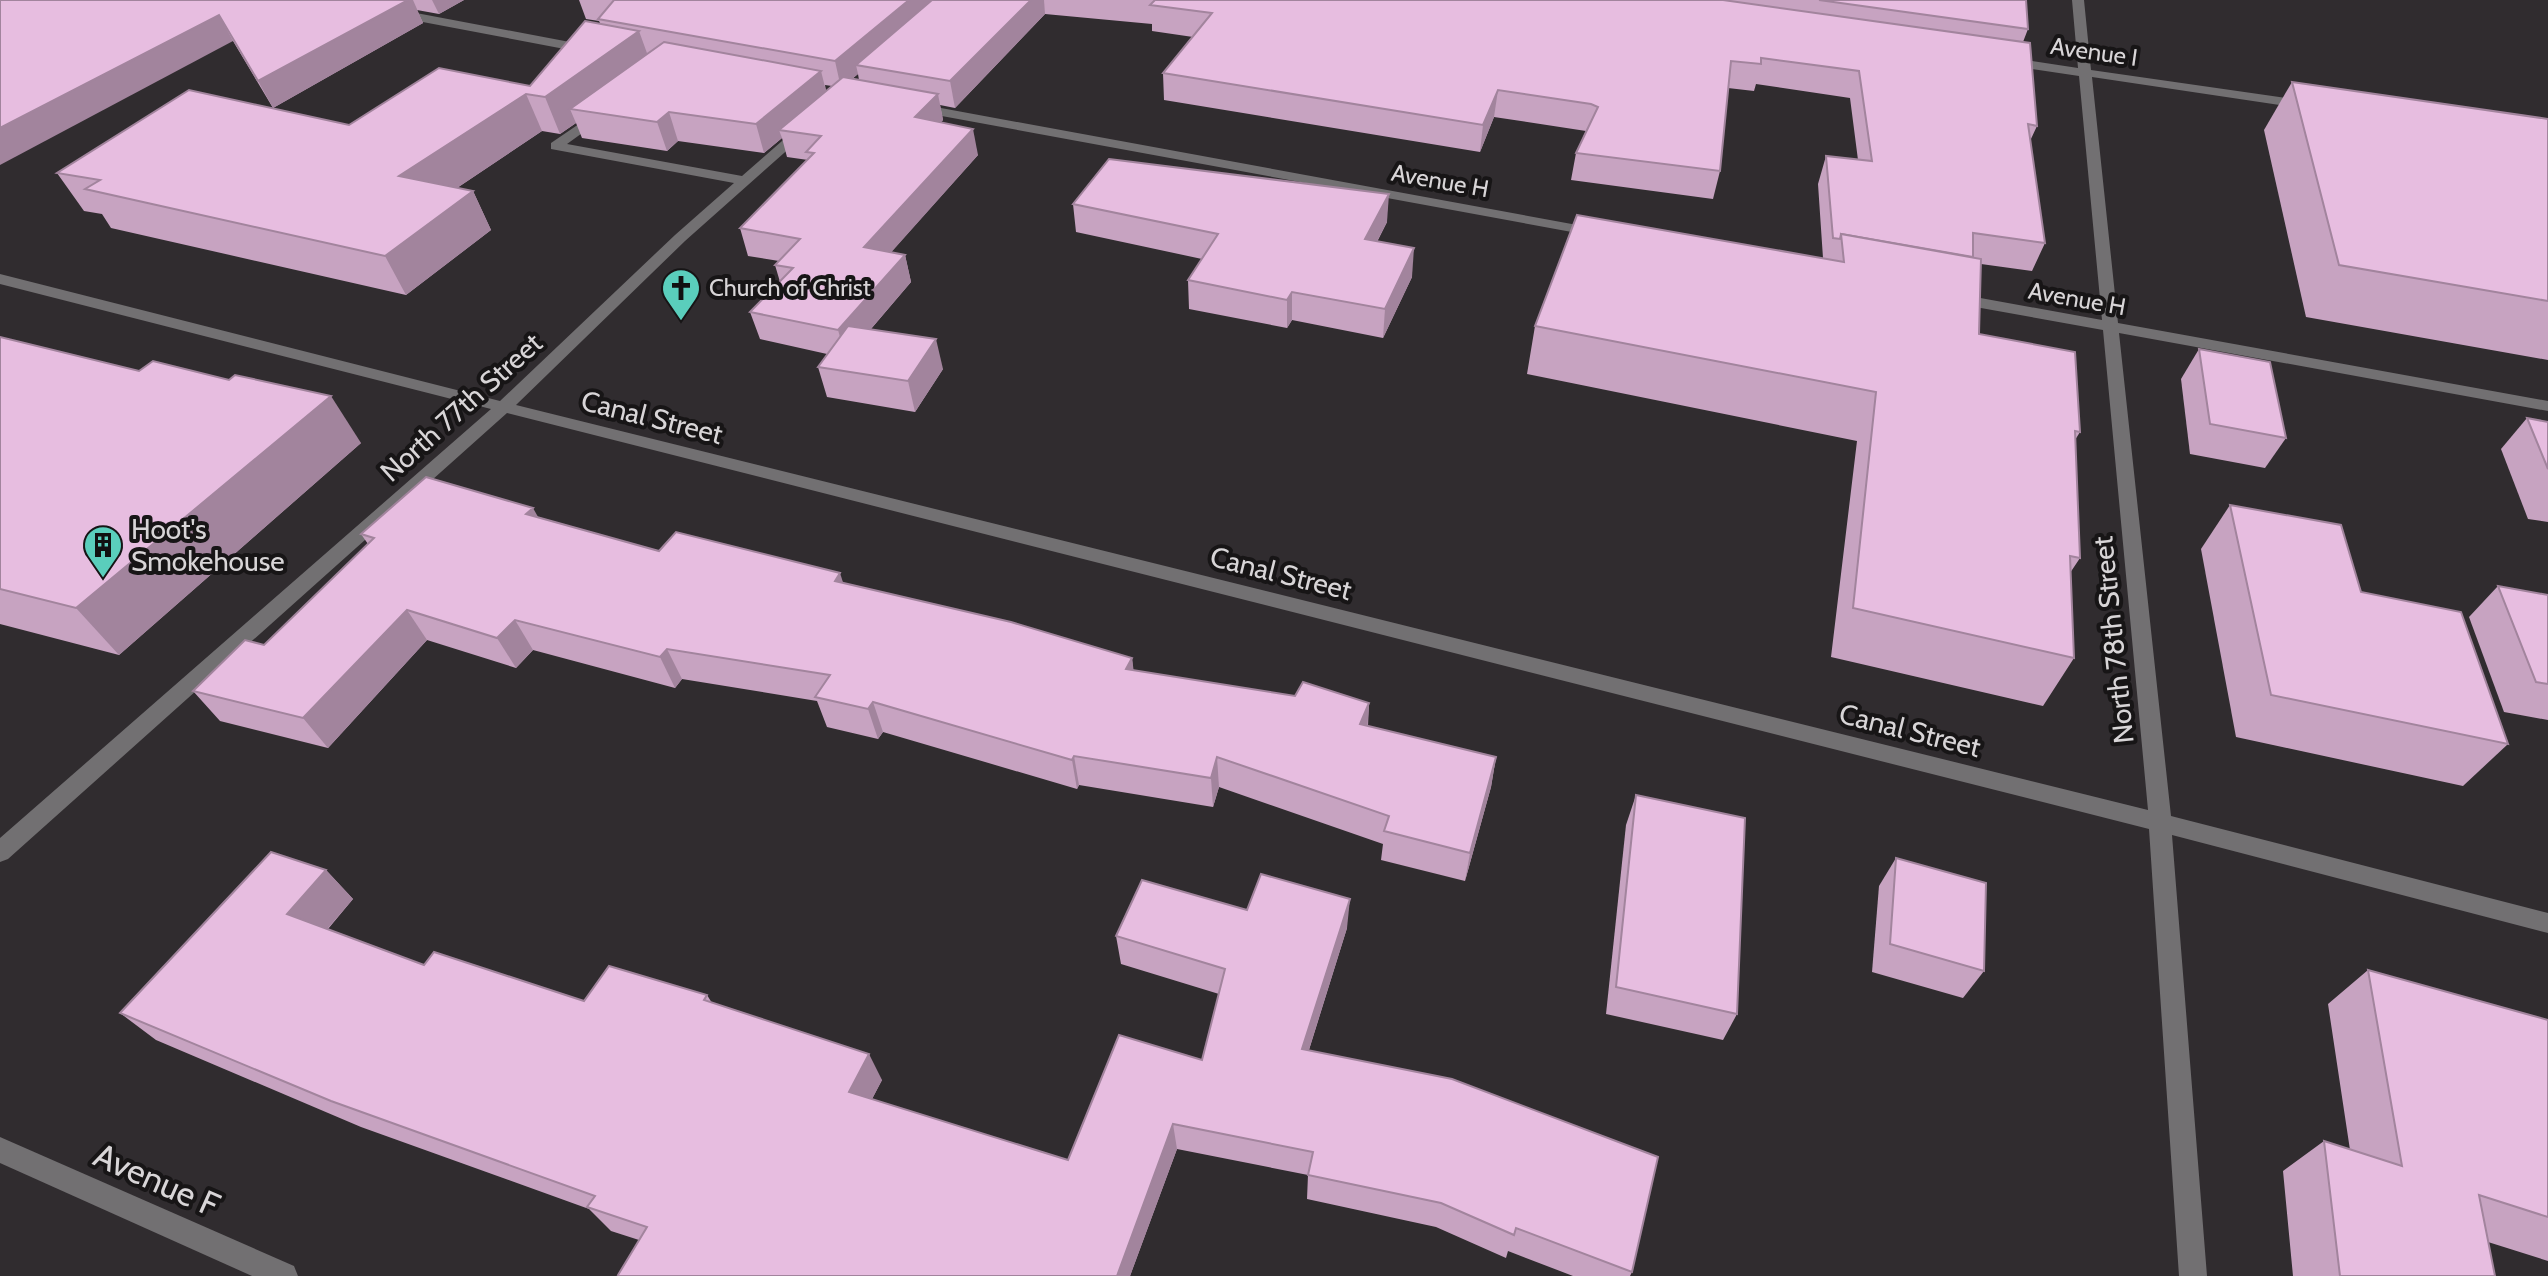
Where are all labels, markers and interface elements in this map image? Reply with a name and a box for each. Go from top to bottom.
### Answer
street label: Avenue I [2049,31,2139,72]
street label: Avenue H [1389,158,1491,203]
church icon: Church of Christ [660,267,702,322]
place label: Church of Christ [709,273,871,302]
street label: Avenue H [2026,276,2128,321]
street label: North 77th Street [373,326,549,488]
street label: Canal Street [578,383,726,451]
place label: Hoot's Smokehouse [131,512,285,578]
building icon: Hoot's Smokehouse [82,524,124,579]
street label: North 78th Street [2085,535,2141,745]
street label: Canal Street [1207,539,1355,607]
street label: Canal Street [1836,696,1984,764]
street label: Avenue F [88,1134,227,1226]

